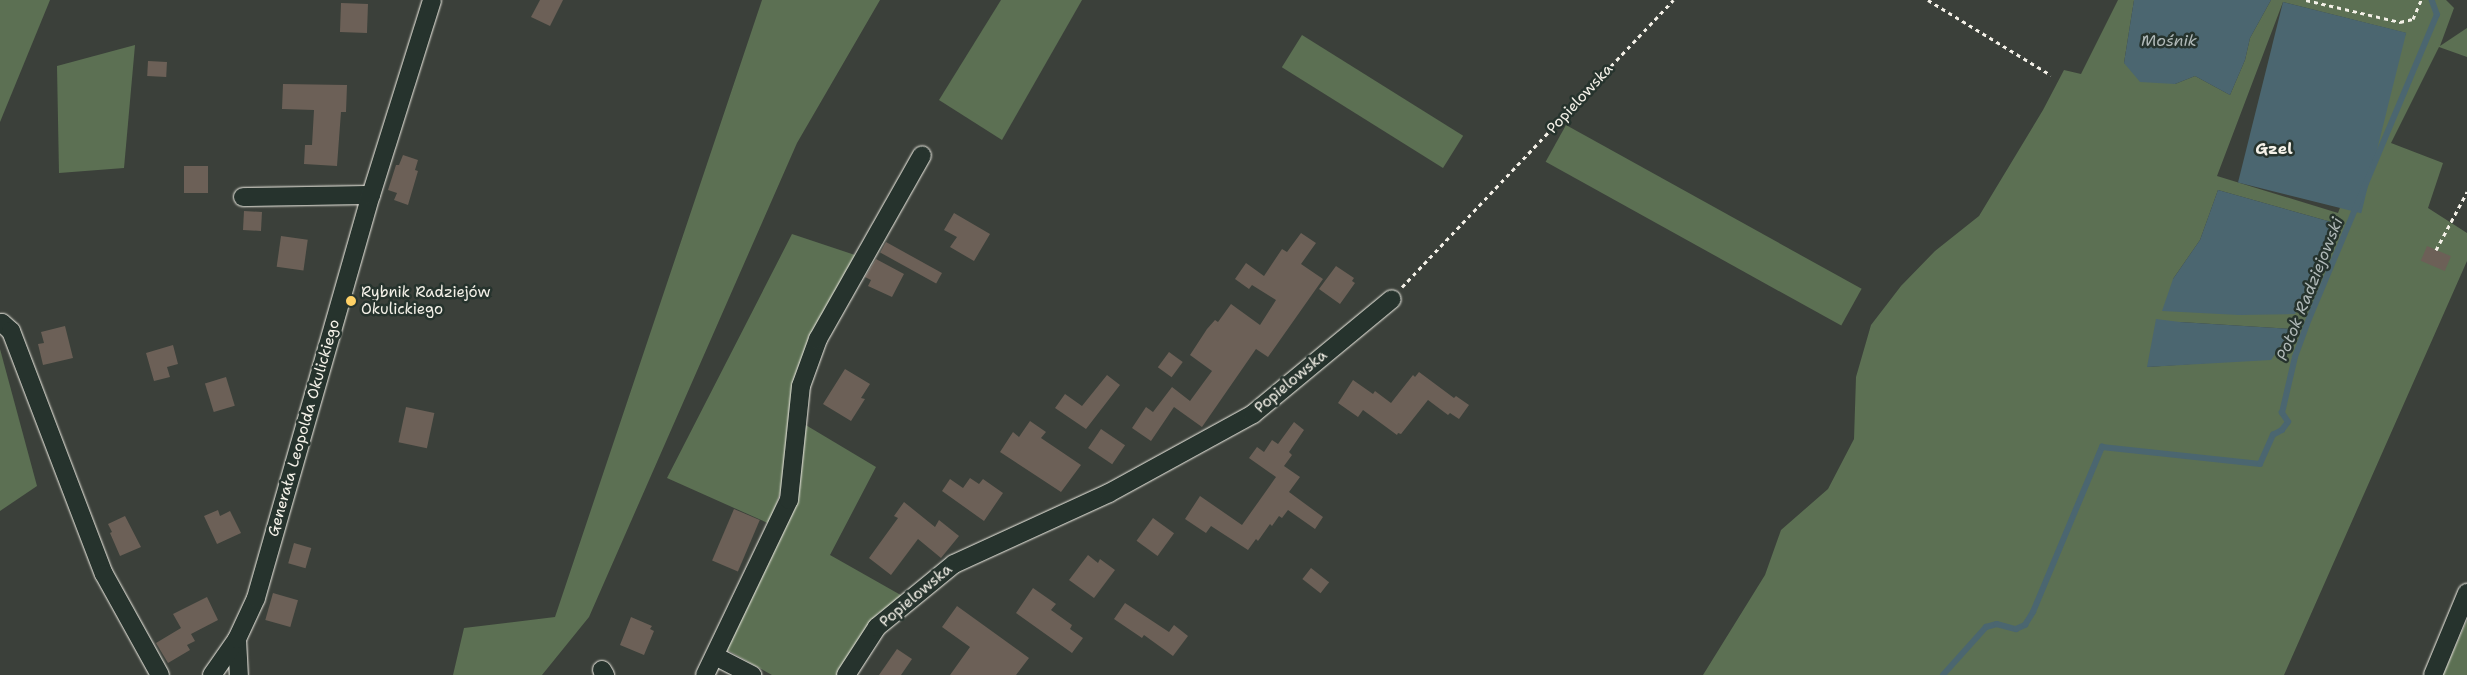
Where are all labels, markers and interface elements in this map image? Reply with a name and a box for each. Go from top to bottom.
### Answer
water label: Mośnik [2141,31,2197,51]
street label: Popielowska [1543,60,1617,138]
district label: Gzel [2255,139,2293,159]
water label: Potok Radziejowski [2273,215,2347,363]
place label: Rybnik Radziejów Okulickiego [361,283,491,318]
marker: Rybnik Radziejów Okulickiego [345,295,357,307]
street label: Generała Leopolda Okulickiego [264,317,344,539]
street label: Popielowska [1251,347,1331,417]
street label: Popielowska [876,561,956,631]

